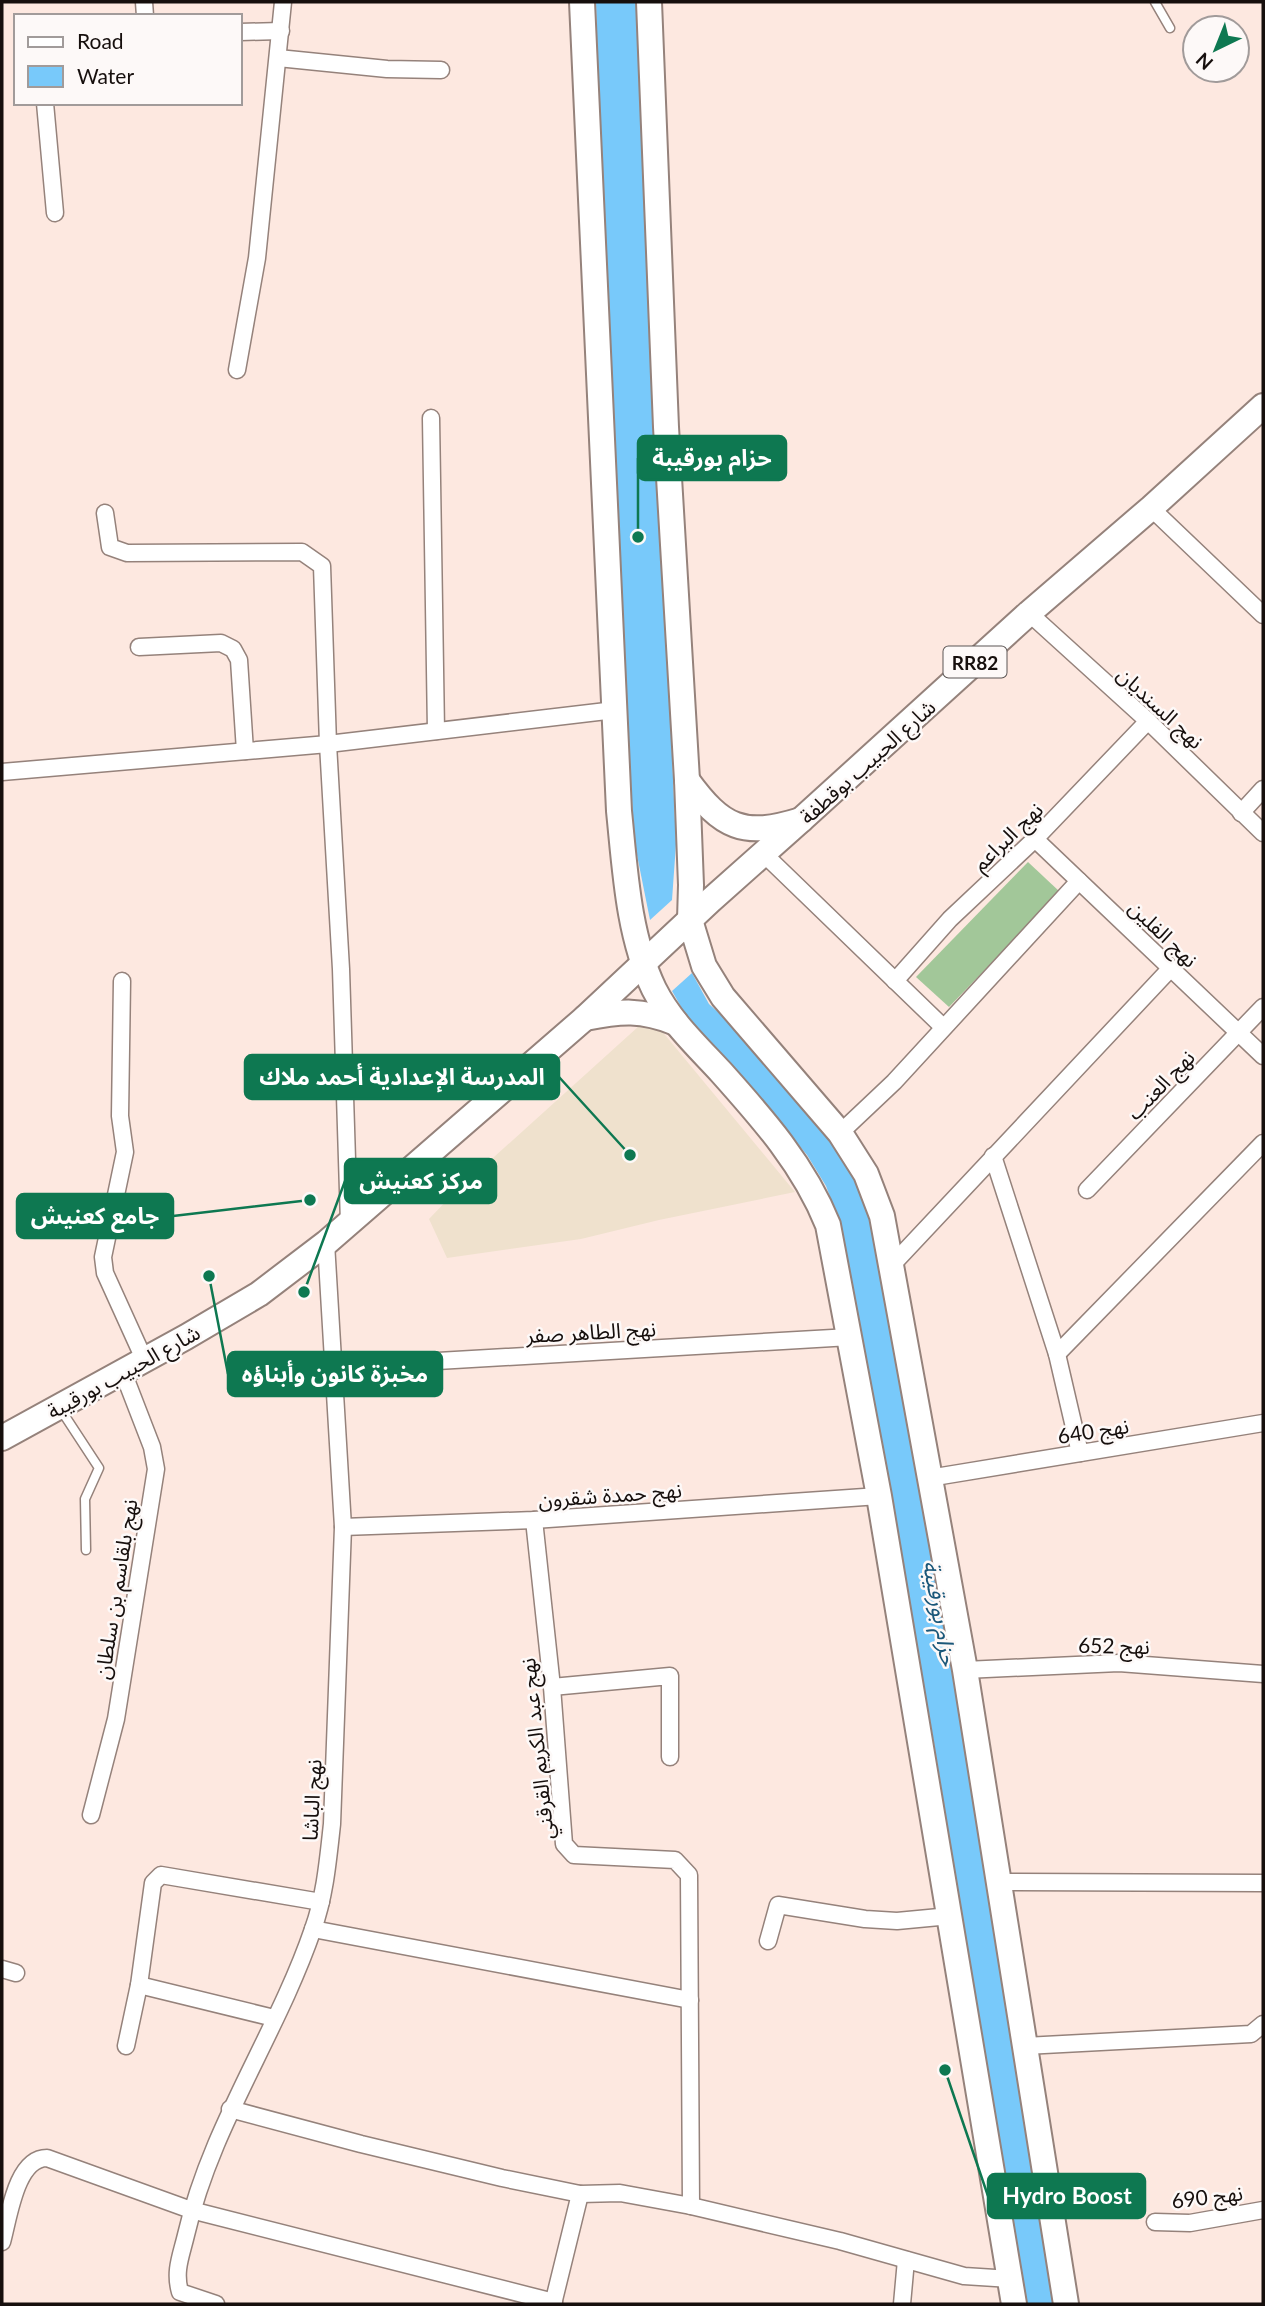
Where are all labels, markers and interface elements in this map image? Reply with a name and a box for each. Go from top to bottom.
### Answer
legend [14,14,242,105]
north arrow [1181,14,1251,84]
text: Road [77,28,124,53]
text: N [1191,48,1217,75]
text: Water [77,63,134,88]
callout: حزام بورقيبة [638,436,786,480]
text: حزام بورقيبة [652,443,772,476]
road number: RR82 [944,646,1006,678]
street label: نهج السنديان [1110,661,1209,756]
street label: شارع الحبيب بوقطفة [794,694,943,831]
street label: نهج البراعم [967,796,1050,878]
street label: نهج الفلين [1122,894,1203,975]
street label: نهج العنب [1121,1044,1202,1127]
callout: المدرسة الإعدادية أحمد ملاك [245,1055,559,1099]
text: المدرسة الإعدادية أحمد ملاك [259,1062,545,1093]
callout: مركز كعنيش [345,1159,496,1203]
text: مركز كعنيش [359,1166,483,1195]
callout: جامع كعنيش [17,1194,173,1238]
text: جامع كعنيش [31,1201,159,1233]
street label: نهج الطاهر صفر [524,1315,657,1351]
street label: شارع الحبيب بورقيبة [42,1319,206,1427]
callout: مخبزة كانون وأبناؤه [228,1352,442,1396]
text: مخبزة كانون وأبناؤه [242,1359,428,1388]
street label: نهج 640 [1056,1412,1131,1452]
street label: نهج حمدة شقرون [537,1477,683,1515]
street label: نهج بلقاسم بن سلطان [88,1497,146,1681]
water label: حزام بورقيبة [913,1558,964,1669]
street label: نهج 652 [1078,1632,1150,1662]
street label: نهج عبد الكريم القرقني [514,1656,563,1841]
street label: نهج الباشا [296,1759,330,1842]
callout: Hydro Boost [988,2174,1145,2218]
street label: نهج 690 [1170,2179,1245,2217]
text: Hydro Boost [1002,2181,1132,2209]

